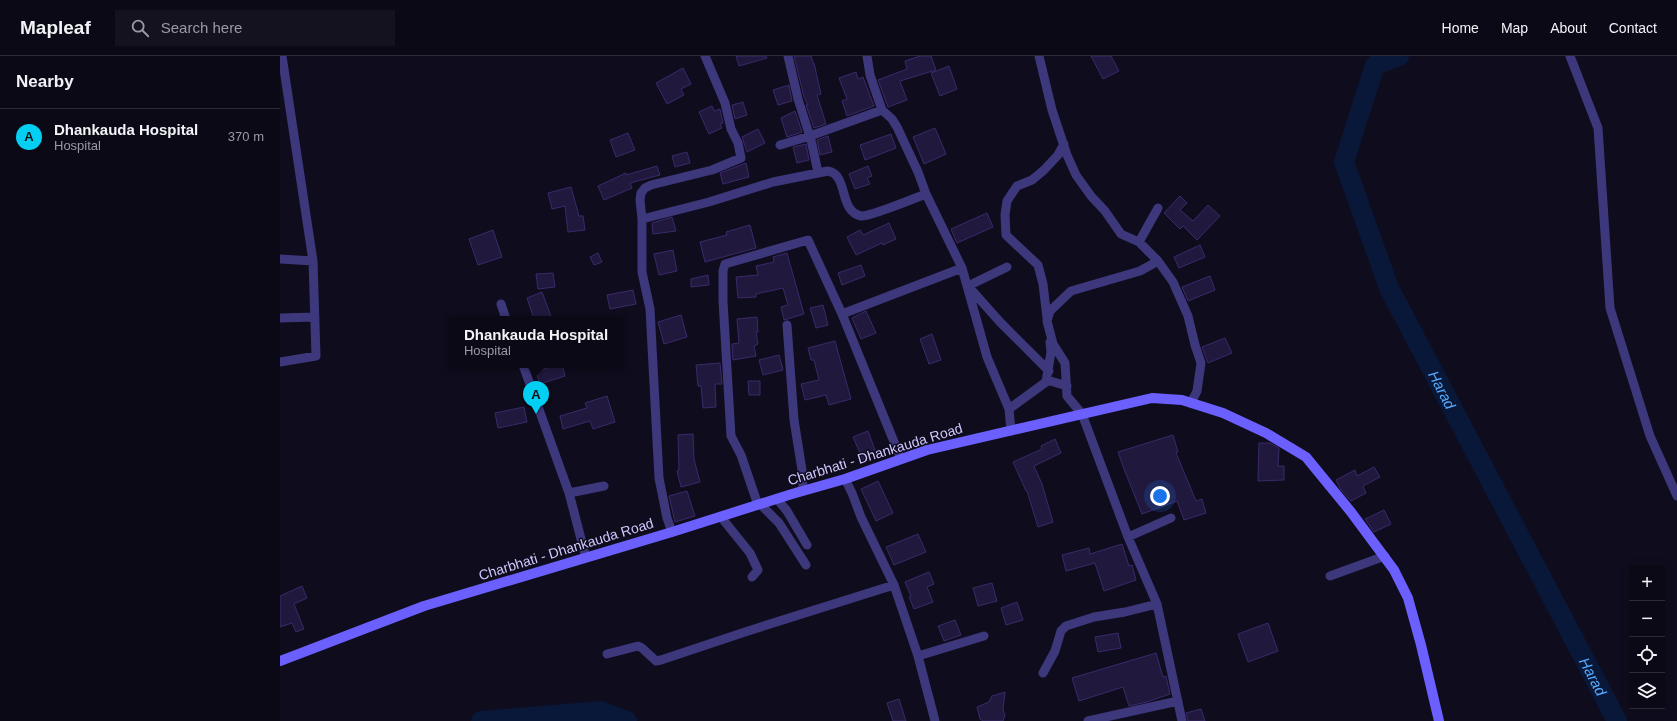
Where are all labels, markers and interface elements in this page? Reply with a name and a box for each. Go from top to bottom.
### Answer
search box [115,10,395,46]
text: Mapleaf [20,17,91,38]
icon: search [129,17,151,39]
text: Search here [161,19,242,36]
text: Home [1442,20,1479,36]
text: Map [1501,20,1528,36]
text: About [1550,20,1587,36]
text: Contact [1609,20,1657,36]
text: Nearby [16,72,74,91]
text: Dhankauda Hospital [54,121,198,138]
text: A [24,129,34,144]
text: 370 m [228,129,264,144]
text: Hospital [54,138,101,153]
popup [449,316,623,368]
text: Dhankauda Hospital [464,326,608,343]
text: Hospital [464,343,511,358]
water label: Harad [1425,367,1460,412]
pin: A [523,381,549,414]
street label: Charbhati - Dhankauda Road [786,420,964,488]
your location [1150,486,1170,506]
street label: Charbhati - Dhankauda Road [477,515,655,583]
map controls [1629,565,1665,709]
button: + [1629,565,1665,601]
button: − [1629,601,1665,637]
button: locate [1629,637,1665,673]
water label: Harad [1576,654,1611,699]
button: layers [1629,673,1665,709]

